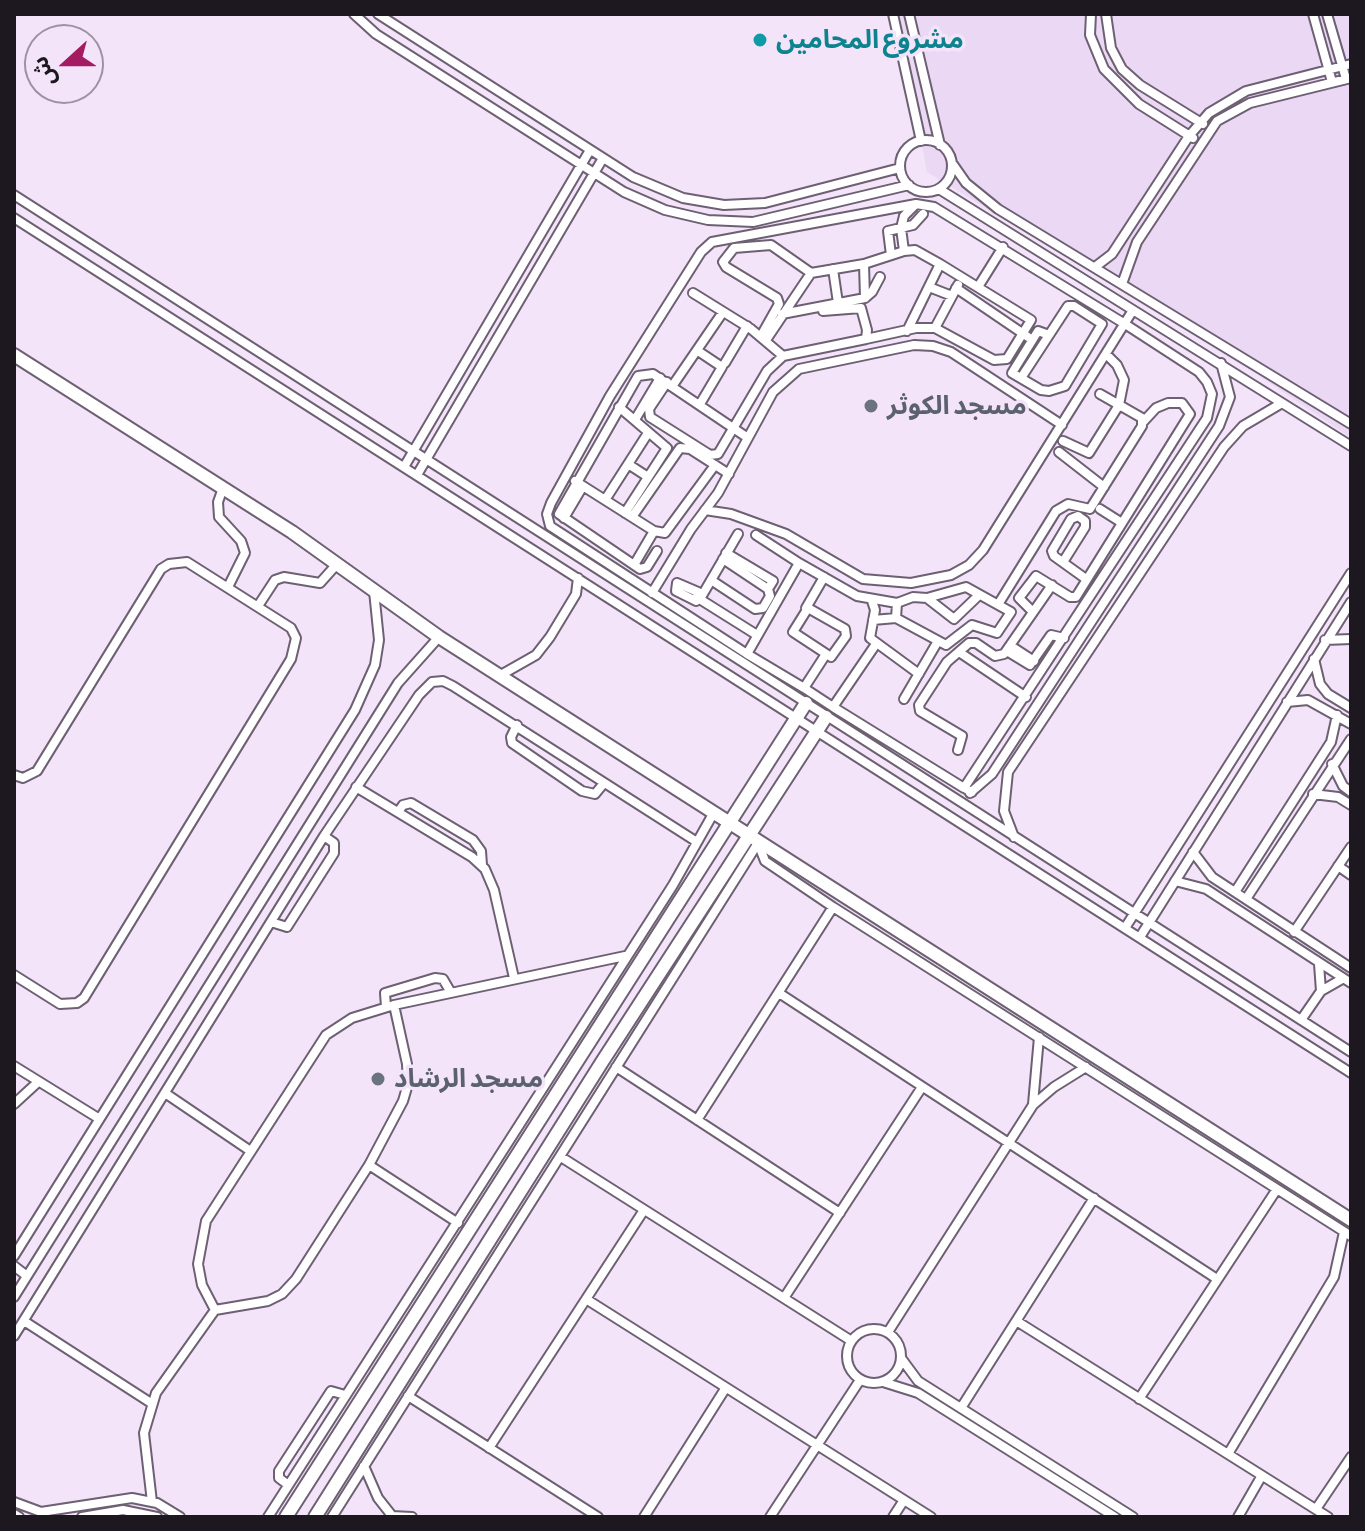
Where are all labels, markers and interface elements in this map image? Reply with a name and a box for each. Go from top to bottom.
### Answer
north arrow [24,24,104,104]
place label: مشروع المحامين [776,24,964,56]
marker: مشروع المحامين [751,31,769,49]
text: ش [26,53,61,91]
place label: مسجد الكوثر [887,390,1027,422]
marker: مسجد الكوثر [862,397,880,415]
place label: مسجد الرشاد [394,1063,543,1095]
marker: مسجد الرشاد [369,1070,387,1088]

